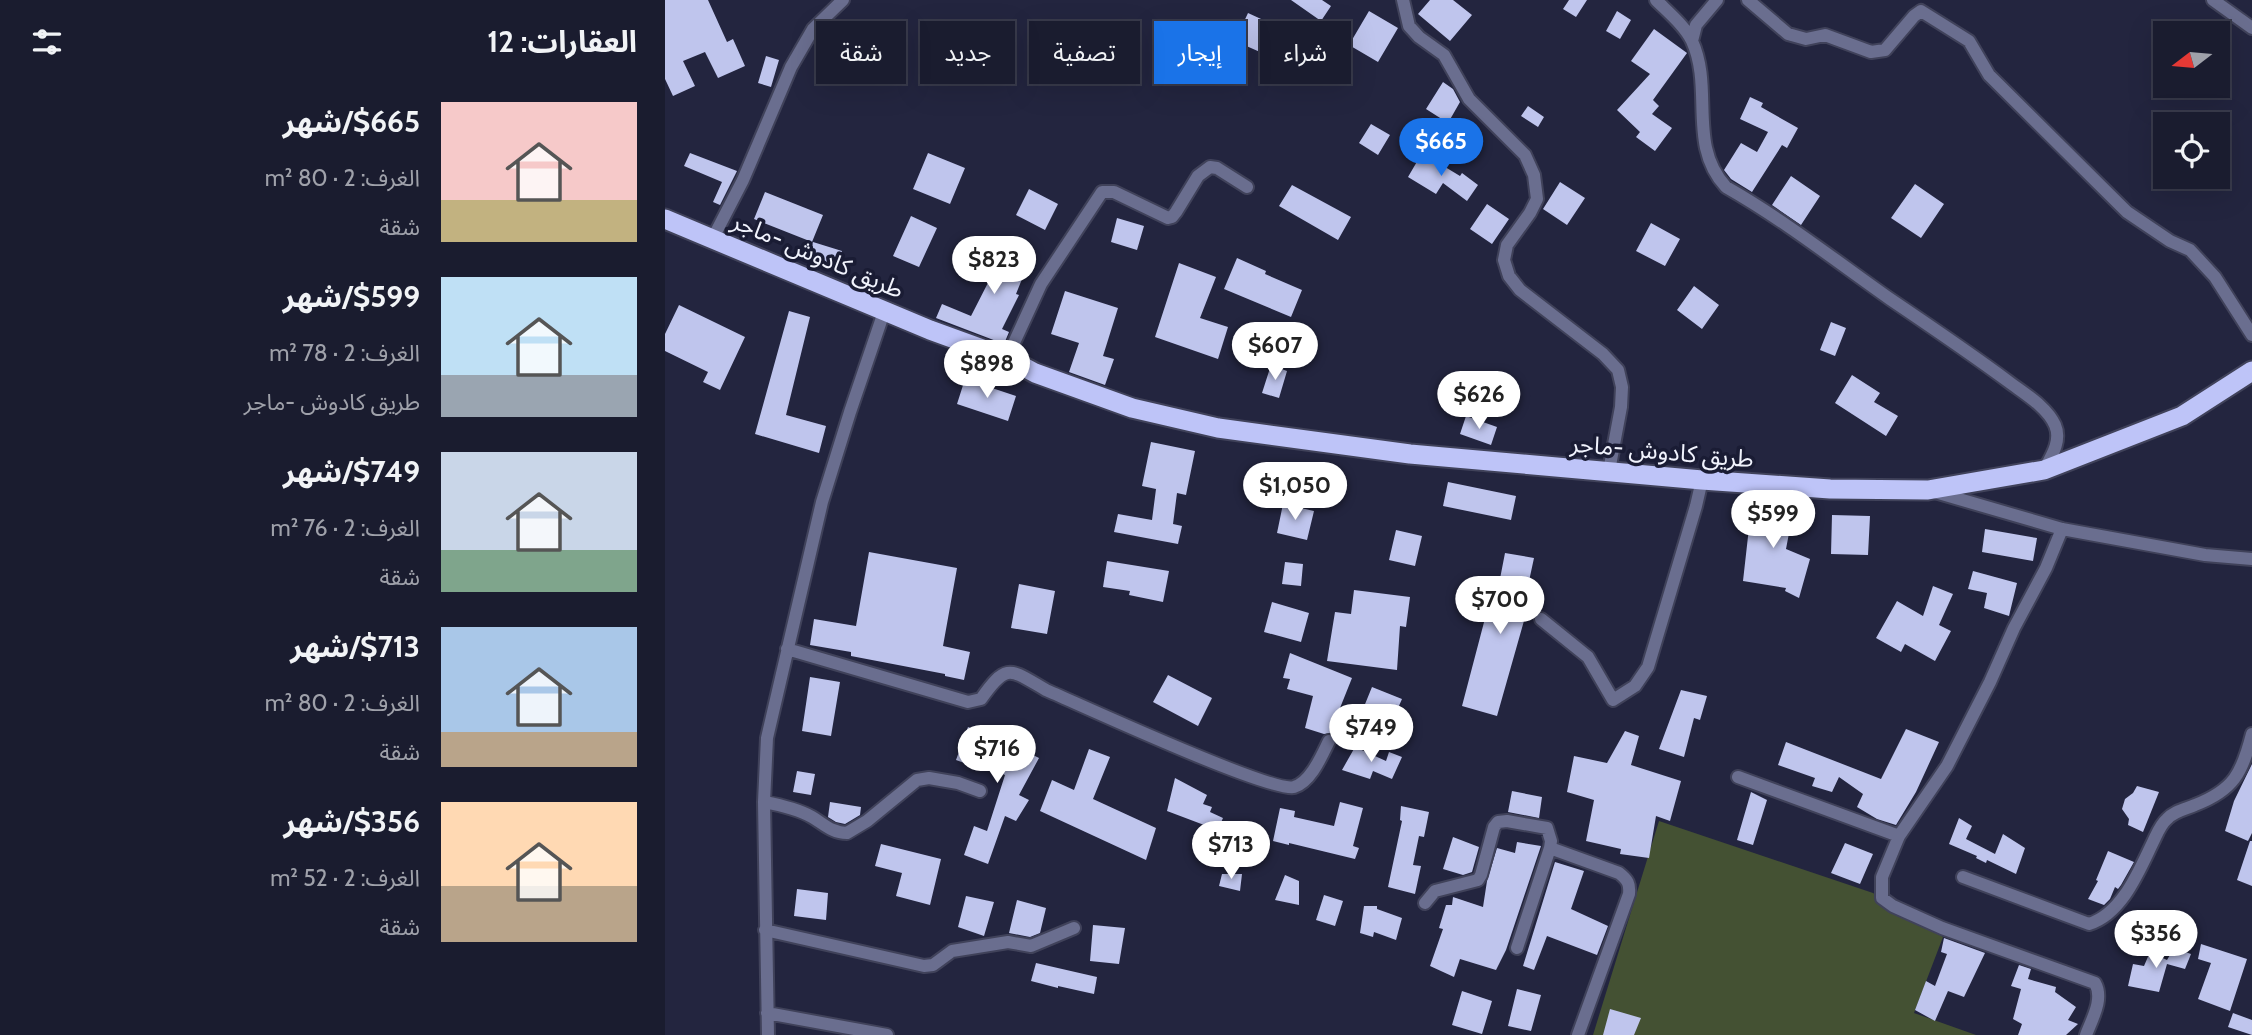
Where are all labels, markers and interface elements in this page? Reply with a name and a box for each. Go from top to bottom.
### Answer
chip: شقة [816,21,906,84]
chip: جديد [920,21,1015,84]
chip: تصفية [1029,21,1140,84]
chip: إيجار [1154,21,1246,84]
chip: شراء [1260,21,1351,84]
north arrow [2153,21,2229,98]
map controls [2153,21,2230,189]
icon: filters [28,23,66,61]
text: العقارات: 12 [487,23,637,60]
text: $665/شهر [283,103,420,140]
button: locate [2153,112,2230,189]
pin: $665 [1400,118,1482,178]
text: $665 [1415,127,1467,155]
icon: home [497,130,581,214]
text: الغرف: 2 · 80 m² [265,164,420,192]
street label: طريق كادوش -ماجر [726,205,908,305]
text: شقة [379,213,420,241]
pin: $823 [953,236,1035,296]
text: $823 [968,245,1020,273]
text: $599/شهر [283,278,420,315]
icon: home [497,305,581,389]
pin: $607 [1234,322,1316,382]
text: $607 [1248,331,1302,359]
text: الغرف: 2 · 78 m² [269,339,420,367]
pin: $898 [946,340,1028,400]
text: $898 [960,349,1014,377]
pin: $626 [1438,372,1520,431]
text: $626 [1453,380,1505,408]
text: طريق كادوش -ماجر [244,388,420,416]
street label: طريق كادوش -ماجر [1568,428,1755,474]
text: $749/شهر [283,453,420,490]
pin: $1,050 [1238,462,1352,522]
text: $1,050 [1259,471,1331,499]
icon: home [497,480,581,564]
pin: $599 [1732,490,1814,550]
text: $599 [1747,499,1799,527]
text: الغرف: 2 · 76 m² [271,514,420,542]
text: شقة [379,563,420,591]
pin: $700 [1459,576,1541,636]
text: $700 [1471,585,1529,613]
text: $713/شهر [290,628,420,665]
icon: home [497,655,581,739]
text: الغرف: 2 · 80 m² [265,689,420,717]
pin: $749 [1330,704,1412,764]
text: $749 [1345,713,1397,741]
pin: $716 [956,726,1038,785]
text: $716 [974,734,1020,762]
text: شقة [379,738,420,766]
text: $356/شهر [284,803,420,840]
pin: $713 [1190,822,1272,881]
icon: home [497,830,581,914]
text: $713 [1208,830,1254,858]
text: الغرف: 2 · 52 m² [270,864,420,892]
pin: $356 [2115,911,2197,970]
text: شقة [379,913,420,941]
text: $356 [2130,919,2182,947]

